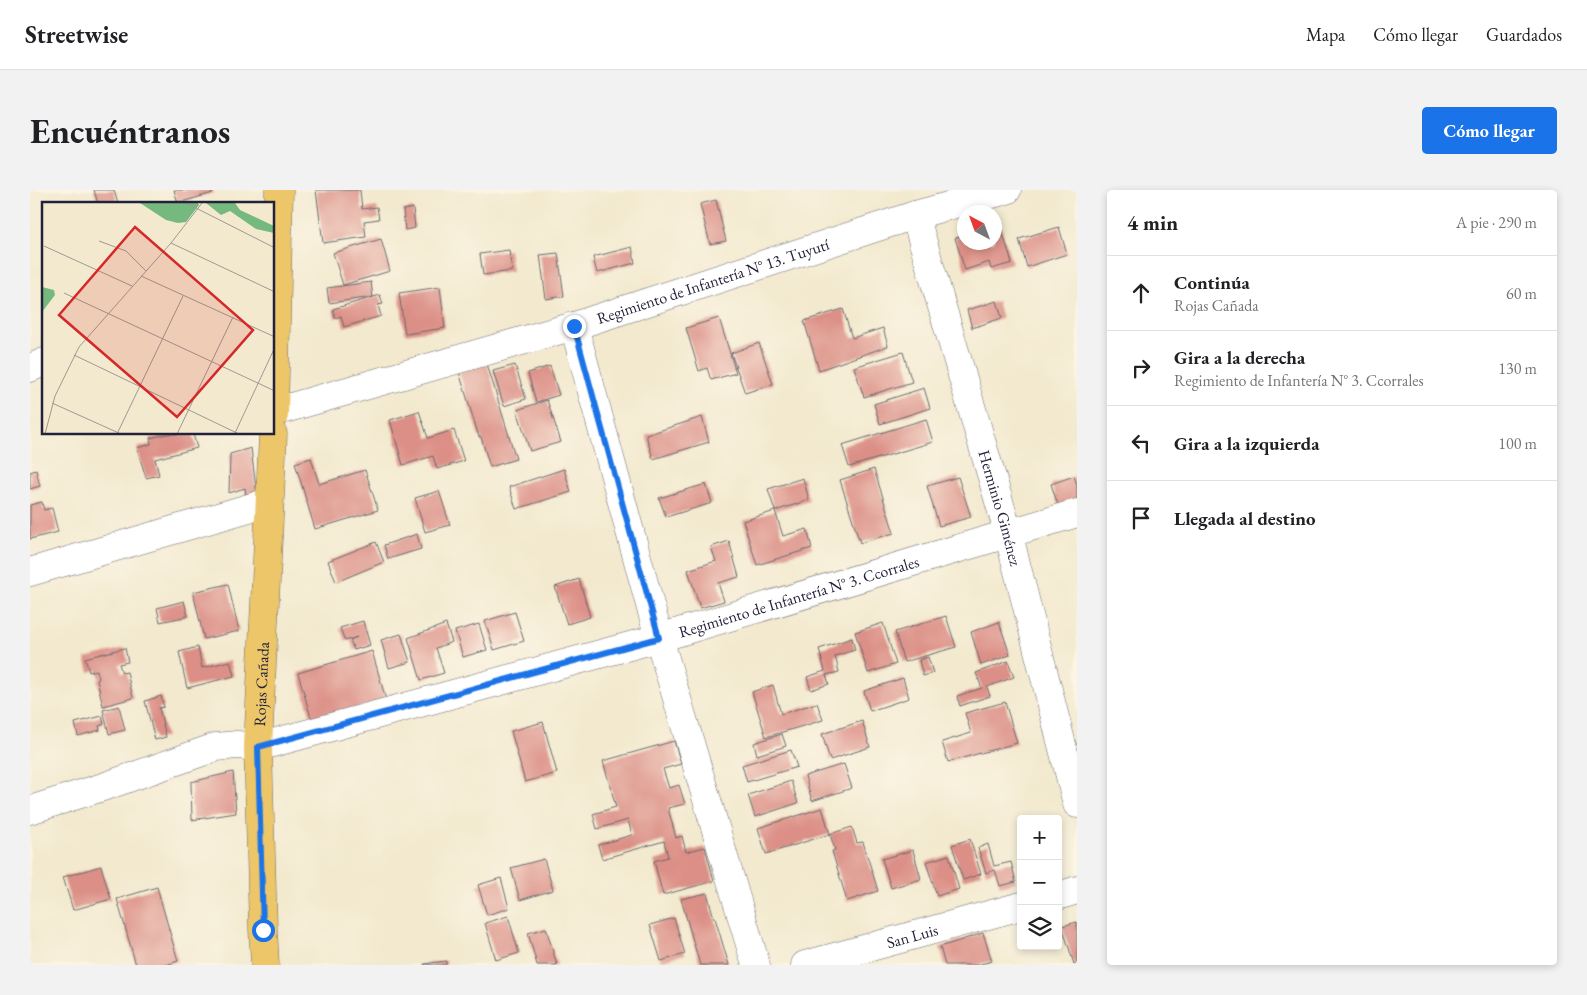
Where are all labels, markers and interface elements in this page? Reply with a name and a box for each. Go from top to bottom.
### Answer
text: Streetwise [25,19,128,50]
text: Mapa [1306,23,1345,46]
text: Cómo llegar [1373,23,1458,46]
text: Guardados [1486,23,1562,46]
button: Cómo llegar [1422,107,1557,154]
text: Encuéntranos [30,108,230,153]
inset map [42,202,275,435]
north arrow [957,205,1002,250]
text: 4 min [1127,209,1178,236]
text: A pie · 290 m [1456,212,1537,233]
street label: Regimiento de Infantería N° 13. Tuyutí [594,233,832,328]
text: Continúa [1174,270,1250,295]
icon: ahead [1127,279,1155,307]
text: 60 m [1506,283,1537,304]
text: Rojas Cañada [1174,295,1259,316]
route end [563,315,586,338]
text: Gira a la derecha [1174,345,1305,370]
icon: right [1127,354,1155,382]
text: 130 m [1498,358,1537,379]
text: Regimiento de Infantería N° 3. Ccorrales [1174,370,1424,391]
icon: left [1127,429,1155,457]
text: Gira a la izquierda [1174,431,1320,456]
text: 100 m [1498,433,1537,454]
street label: Herminio Giménez [974,447,1027,568]
icon: arrive [1127,504,1155,532]
text: Llegada al destino [1174,506,1316,531]
street label: Regimiento de Infantería N° 3. Ccorrales [676,550,921,642]
street label: Rojas Cañada [248,641,274,727]
map controls [1017,815,1062,950]
button: + [1017,815,1062,860]
button: − [1017,860,1062,905]
button: layers [1017,905,1062,950]
route start [252,919,275,942]
street label: San Luis [884,919,940,953]

